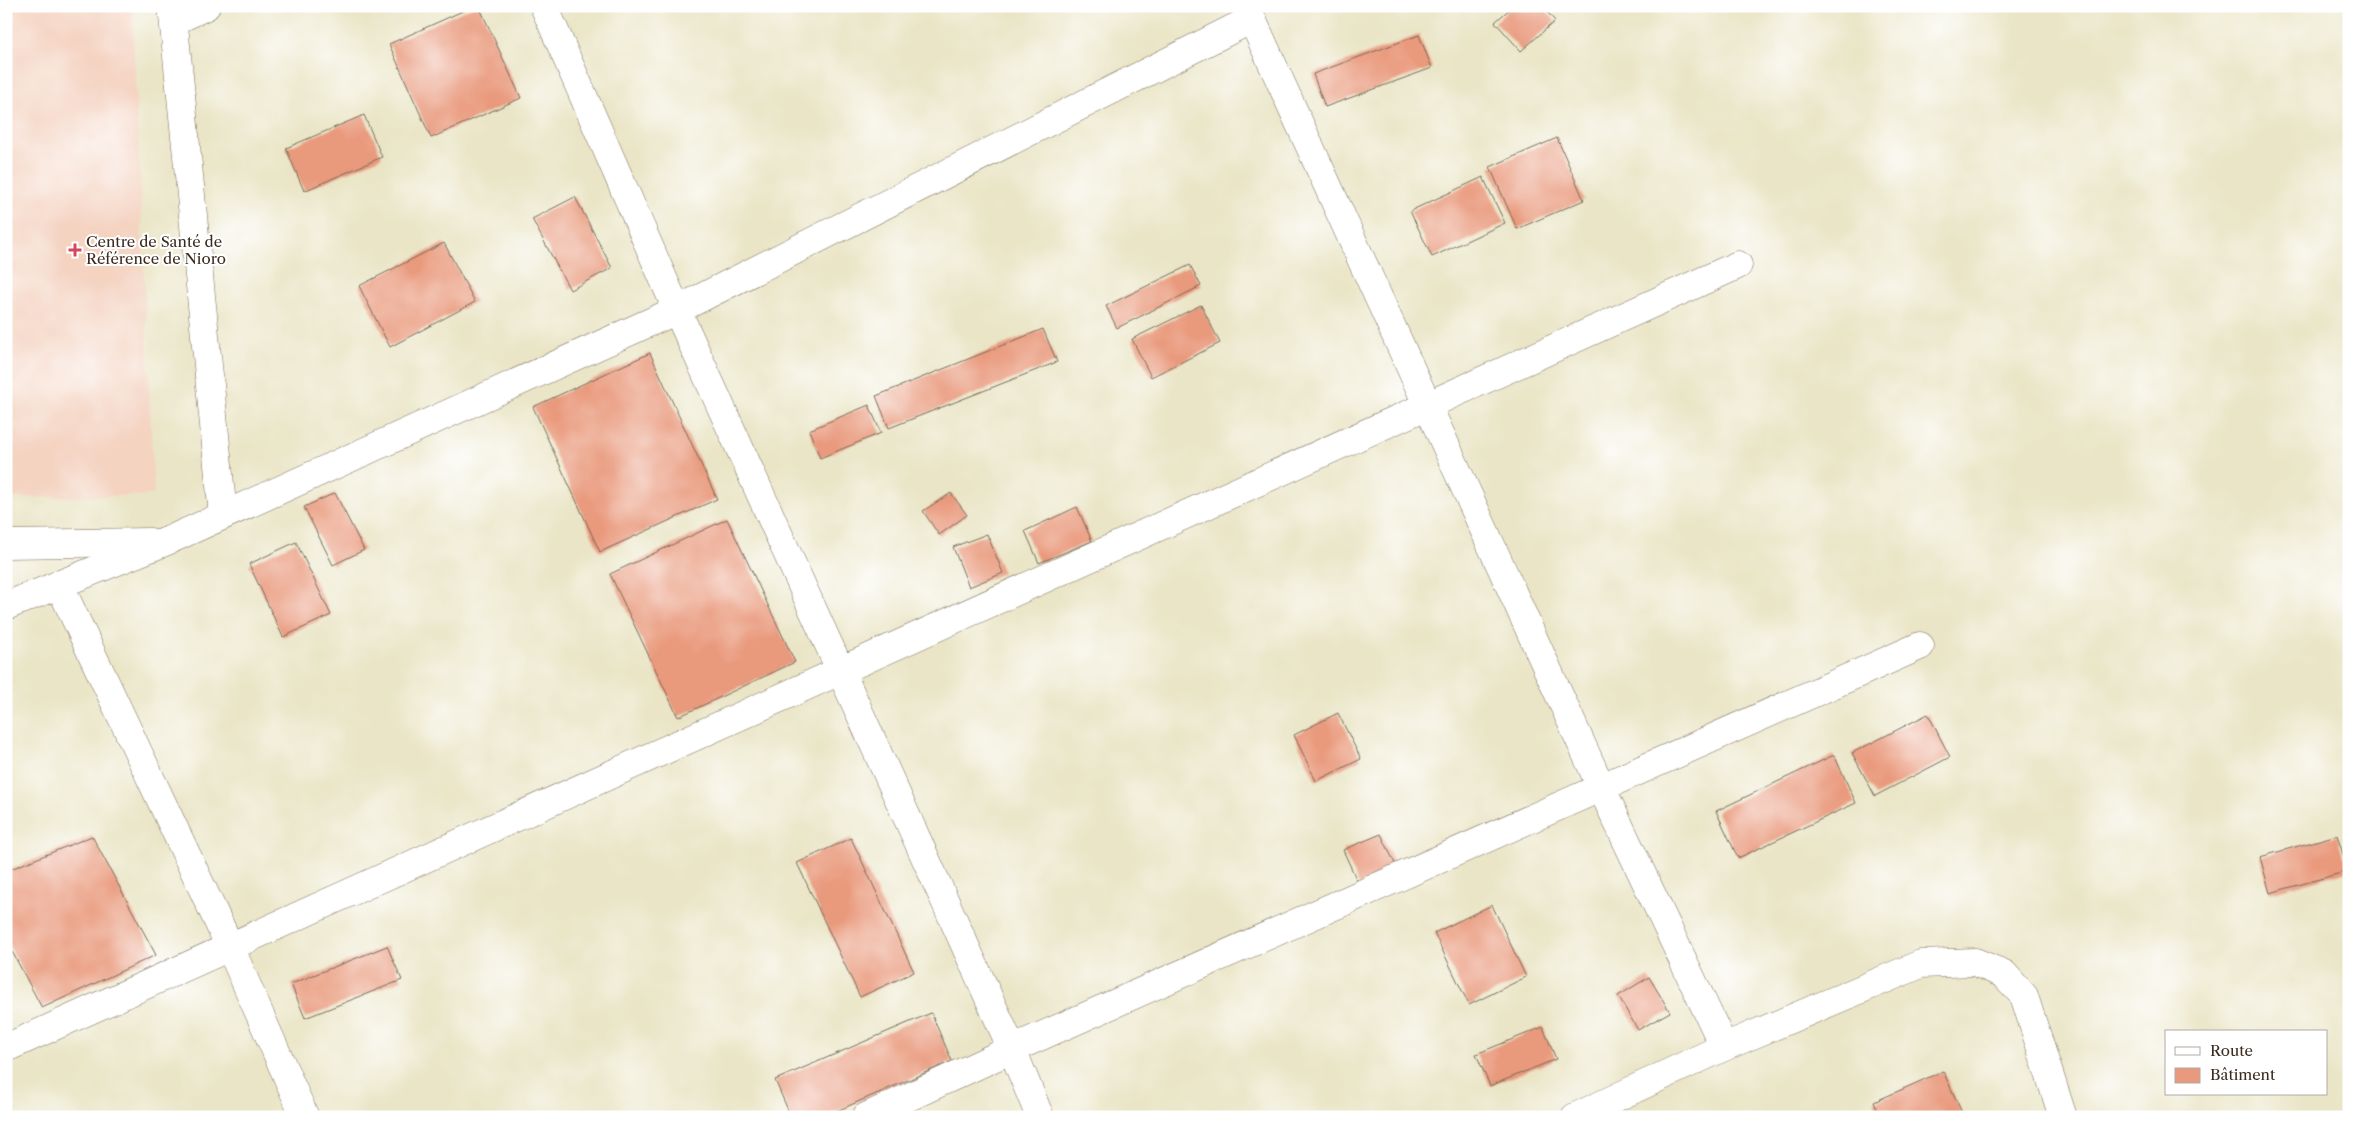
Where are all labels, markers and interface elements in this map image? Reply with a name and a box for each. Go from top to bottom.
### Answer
place label: Centre de Santé de Référence de Nioro [86,232,226,268]
marker: Centre de Santé de Référence de Nioro [68,243,82,257]
legend [2165,1030,2328,1096]
text: Route [2210,1041,2253,1060]
text: Bâtiment [2210,1065,2276,1084]

